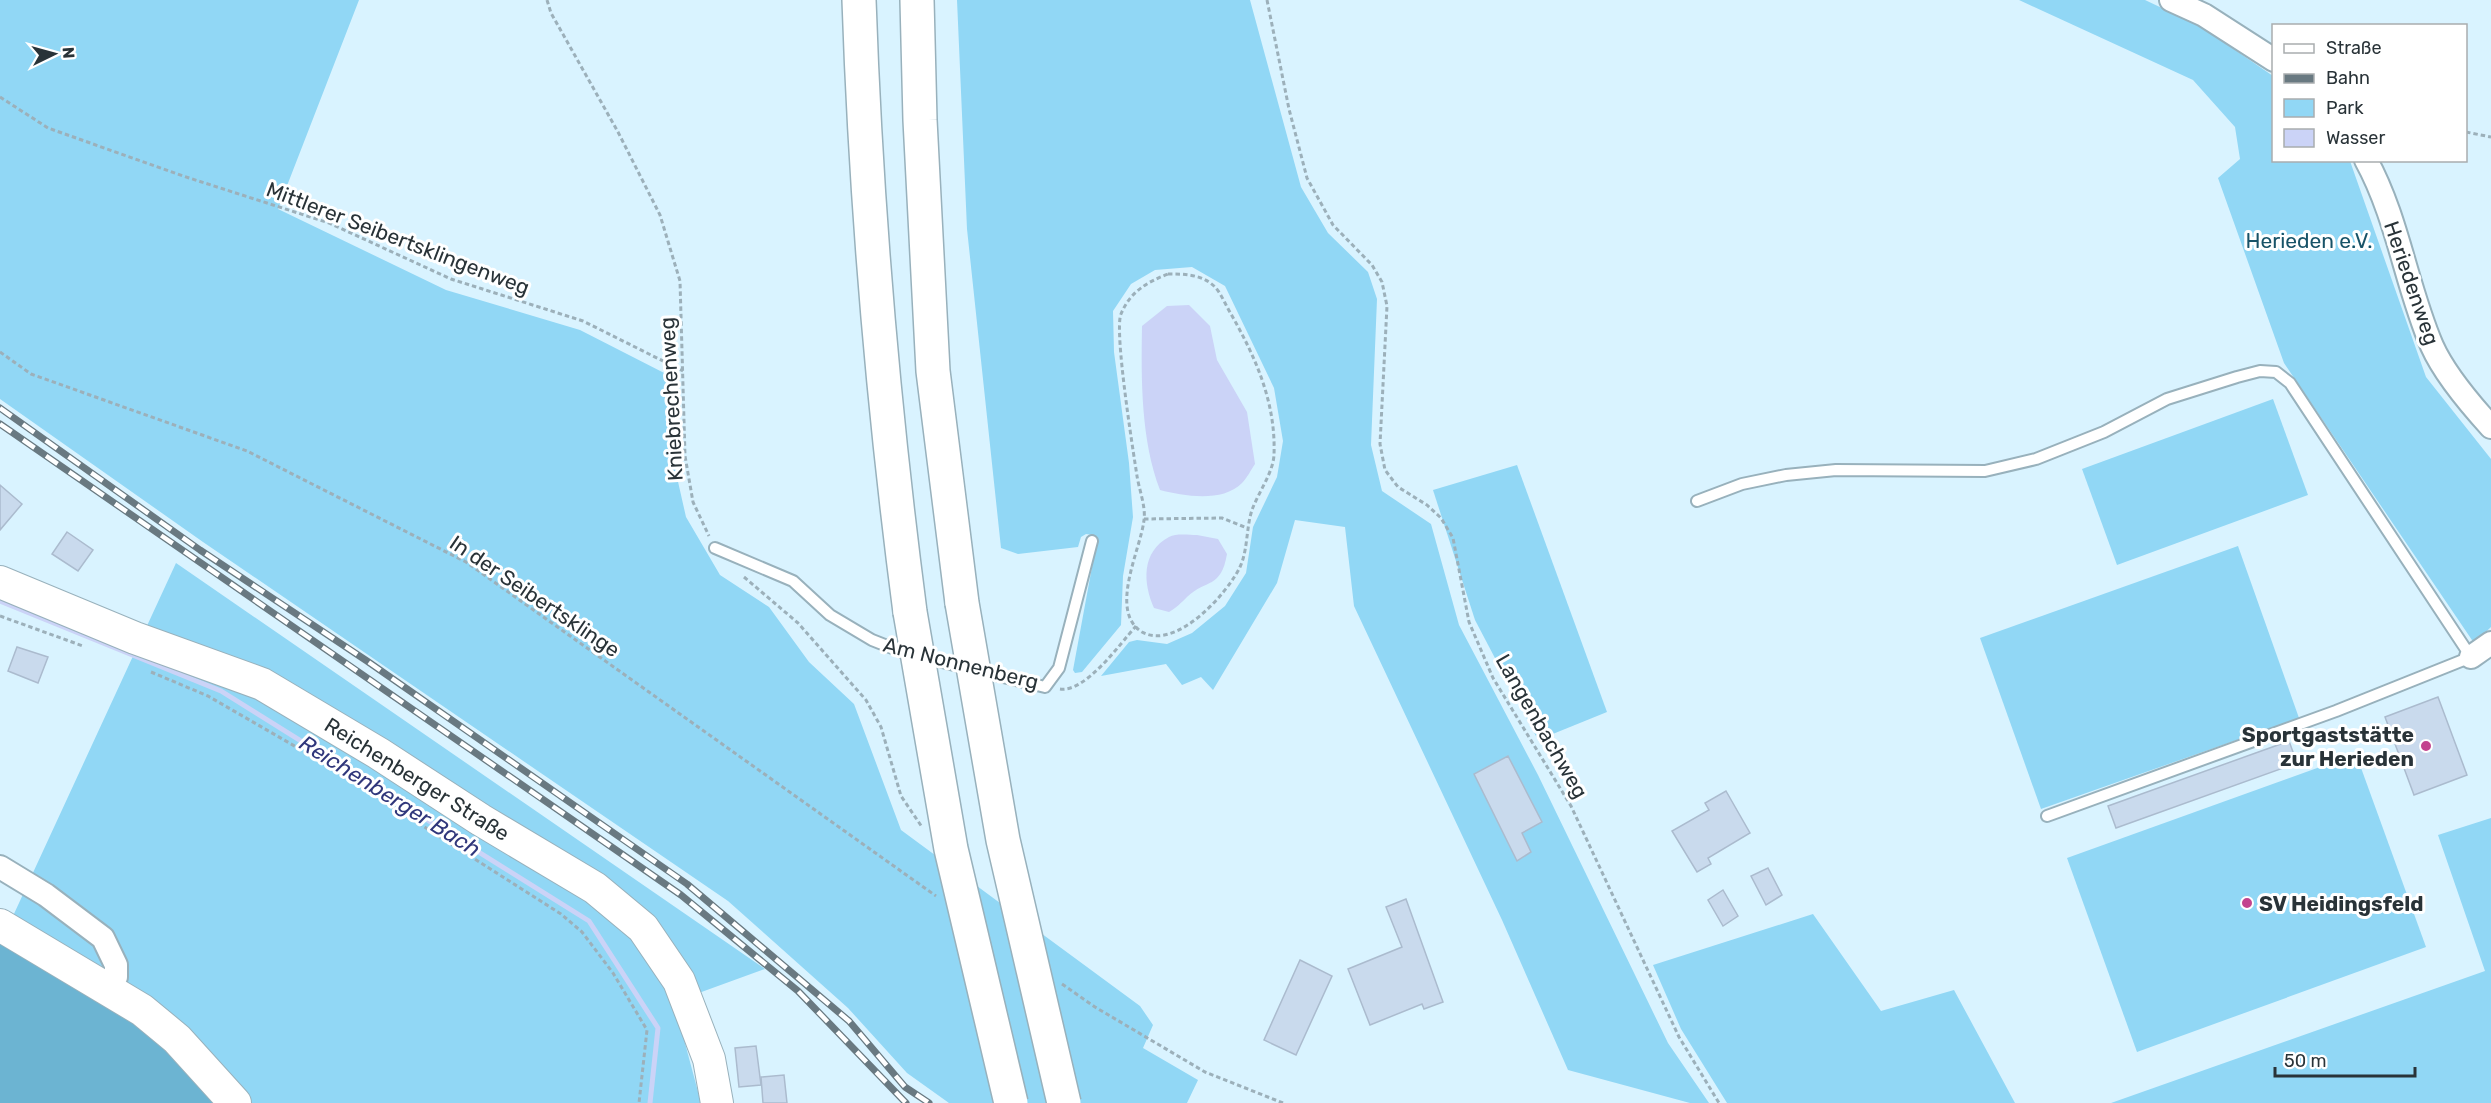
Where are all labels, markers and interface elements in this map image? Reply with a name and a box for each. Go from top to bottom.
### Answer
north arrow [24,24,84,84]
legend [2272,24,2467,162]
text: Straße [2326,37,2382,59]
text: N [58,46,78,59]
text: Bahn [2326,67,2370,89]
text: Park [2326,97,2364,119]
text: Wasser [2326,127,2385,149]
street label: Mittlerer Seibertsklingenweg [263,176,533,300]
street label: Heriedenweg [2379,218,2445,348]
park label: Herieden e.V. [2246,228,2372,253]
street label: Kniebrechenweg [654,317,688,481]
street label: In der Seibertsklinge [445,530,625,662]
street label: Am Nonnenberg [881,632,1041,694]
street label: Langenbachweg [1491,649,1593,803]
street label: Reichenberger Straße [320,712,514,846]
place label: Sportgaststätte zur Herieden [2242,722,2414,771]
water label: Reichenberger Bach [294,729,486,863]
marker: Sportgaststätte zur Herieden [2419,739,2433,753]
place label: SV Heidingsfeld [2259,891,2424,916]
marker: SV Heidingsfeld [2240,896,2254,910]
scale bar [2275,1040,2414,1078]
text: 50 m [2284,1050,2327,1072]

